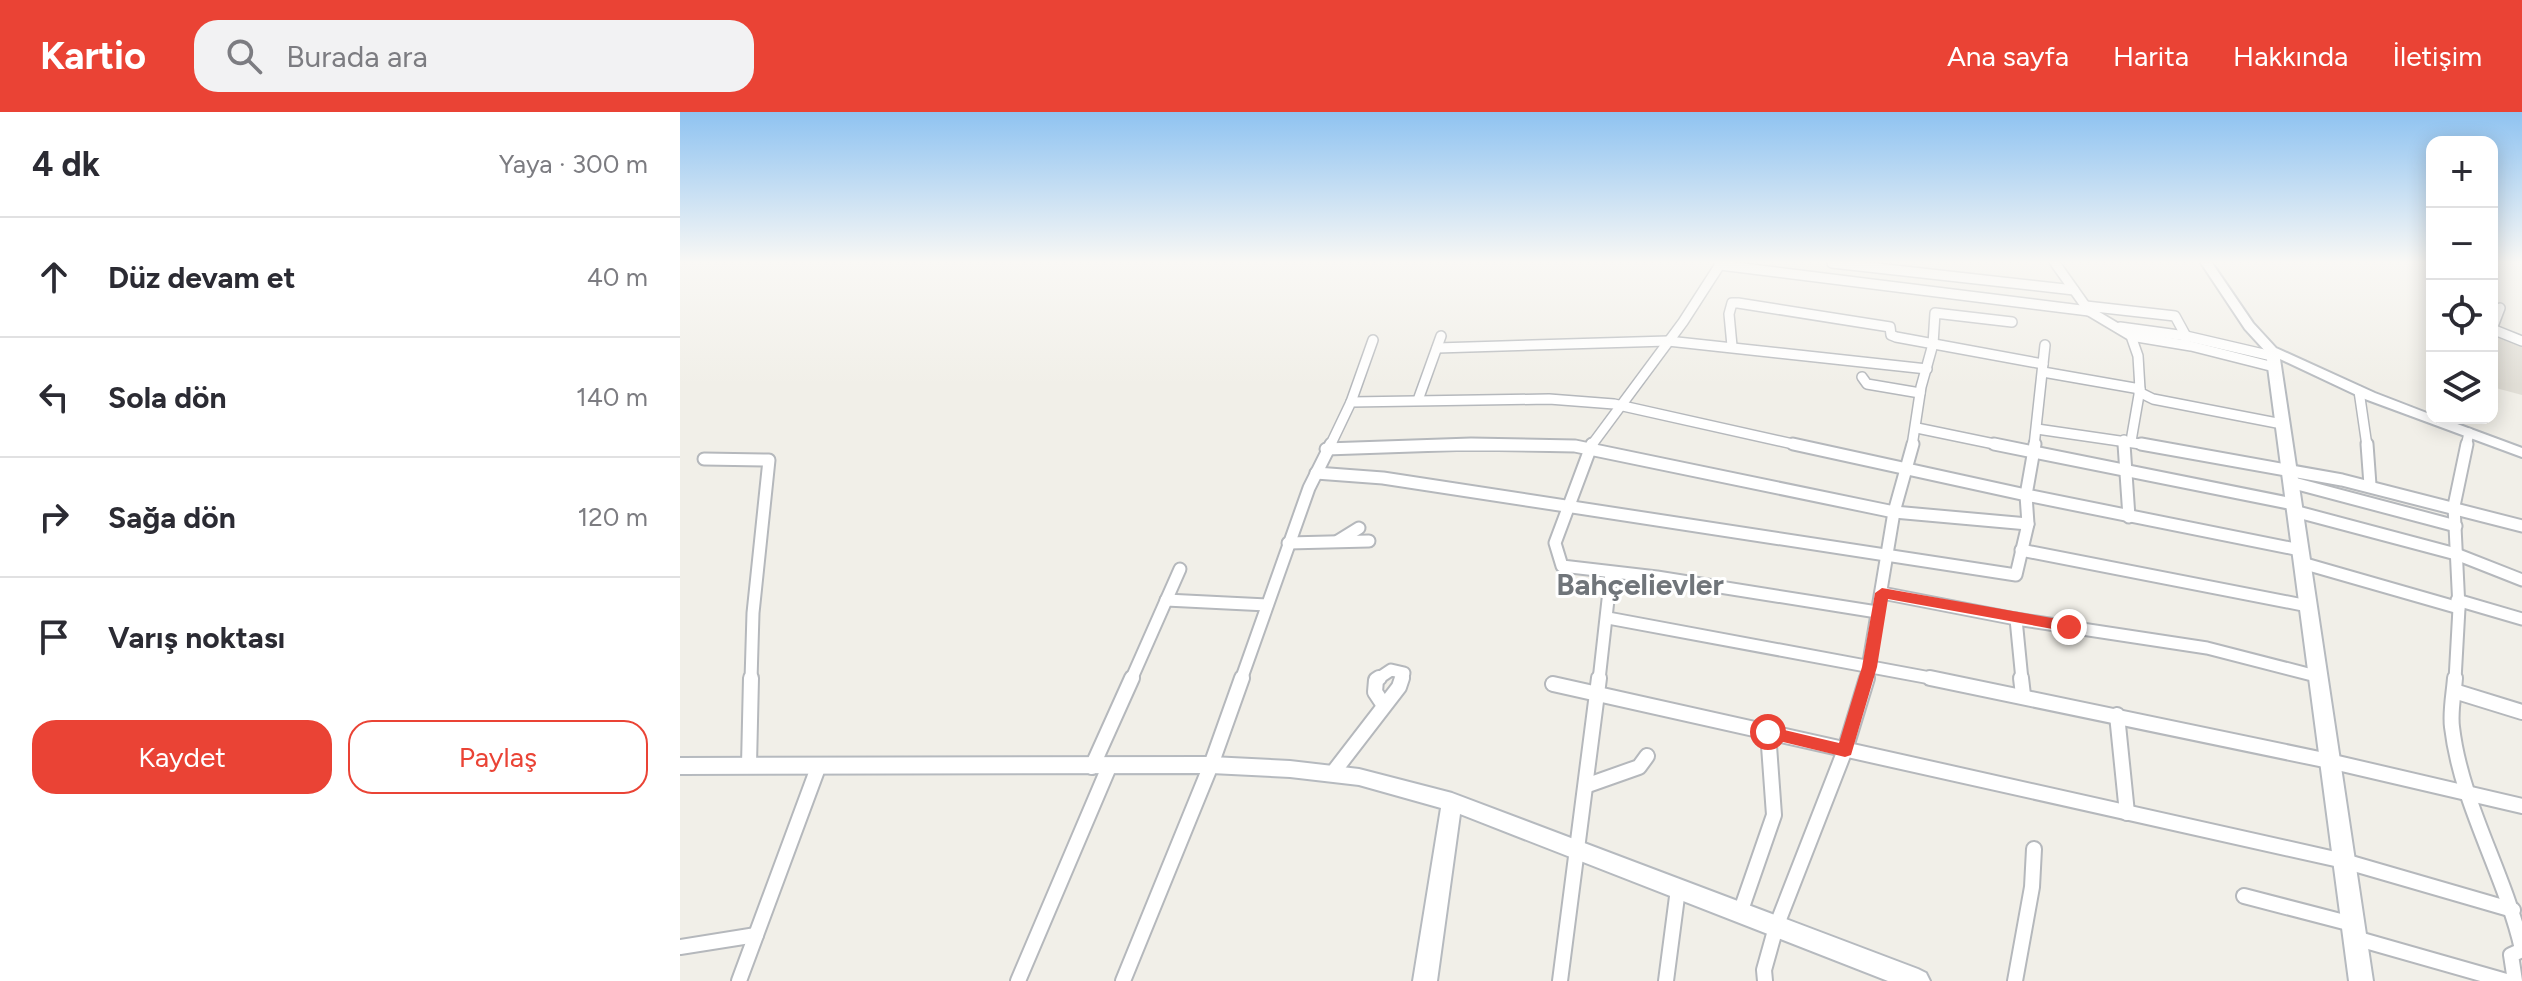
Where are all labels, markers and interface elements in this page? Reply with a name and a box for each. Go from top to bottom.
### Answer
search box [194,20,754,92]
text: Kartio [40,33,146,79]
icon: search [222,34,266,78]
text: Burada ara [286,38,428,75]
text: Ana sayfa [1947,39,2069,73]
text: Harita [2113,39,2189,73]
text: Hakkında [2233,39,2348,73]
text: İletişim [2392,39,2482,73]
map controls [2426,136,2498,424]
button: + [2426,136,2498,208]
text: 4 dk [32,144,100,185]
text: Yaya · 300 m [499,148,648,180]
button: − [2426,208,2498,280]
icon: ahead [32,255,76,299]
text: Düz devam et [108,259,295,296]
text: 40 m [587,261,648,293]
button: locate [2426,280,2498,352]
button: layers [2426,352,2498,424]
icon: left [32,375,76,419]
text: Sola dön [108,379,226,416]
text: 140 m [576,381,648,413]
icon: right [32,495,76,539]
text: Sağa dön [108,499,236,536]
text: 120 m [578,501,648,533]
district label: Bahçelievler [1556,566,1724,603]
route end [2051,609,2087,645]
icon: arrive [32,615,76,659]
text: Varış noktası [108,619,285,656]
route start [1750,714,1786,750]
button: Kaydet [32,720,332,794]
button: Paylaş [348,720,648,794]

